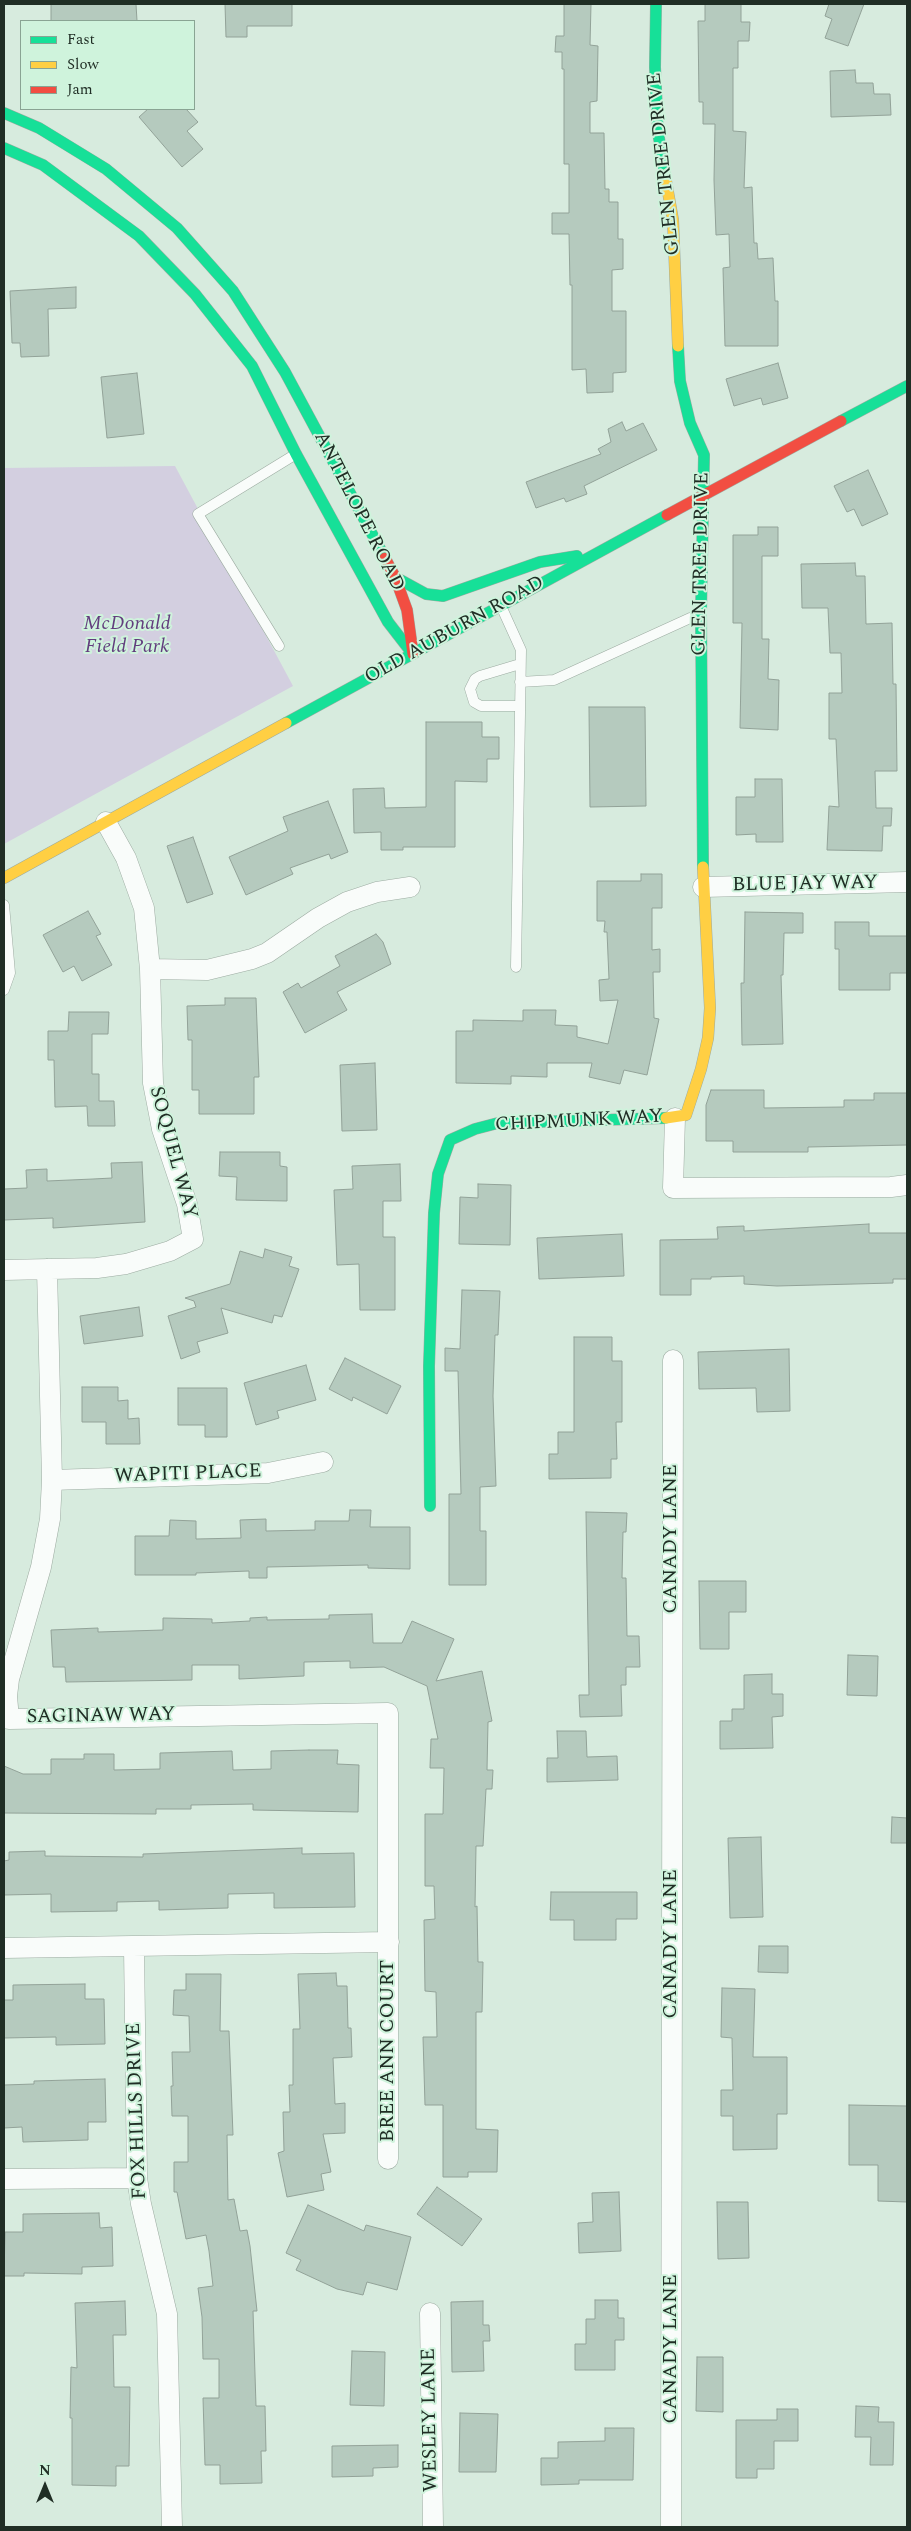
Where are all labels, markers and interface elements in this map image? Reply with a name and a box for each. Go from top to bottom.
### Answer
legend [20,20,195,110]
text: Fast [67,28,95,51]
text: Slow [67,53,99,76]
street label: GLEN TREE DRIVE [643,71,687,257]
text: Jam [67,78,93,101]
street label: ANTELOPE ROAD [307,428,409,596]
street label: GLEN TREE DRIVE [688,472,716,656]
street label: OLD AUBURN ROAD [361,572,549,690]
park label: McDonald Field Park [83,613,171,660]
street label: BLUE JAY WAY [732,872,878,898]
street label: SOQUEL WAY [143,1084,201,1222]
street label: CHIPMUNK WAY [494,1106,664,1138]
street label: WAPITI PLACE [114,1460,262,1490]
street label: CANADY LANE [660,1464,684,1614]
street label: SAGINAW WAY [26,1704,176,1730]
street label: CANADY LANE [660,1869,684,2019]
street label: BREE ANN COURT [377,1960,401,2142]
street label: FOX HILLS DRIVE [123,2022,153,2200]
street label: CANADY LANE [660,2274,684,2424]
street label: WESLEY LANE [418,2348,444,2492]
text: N [39,2460,51,2481]
north arrow [20,2461,70,2511]

